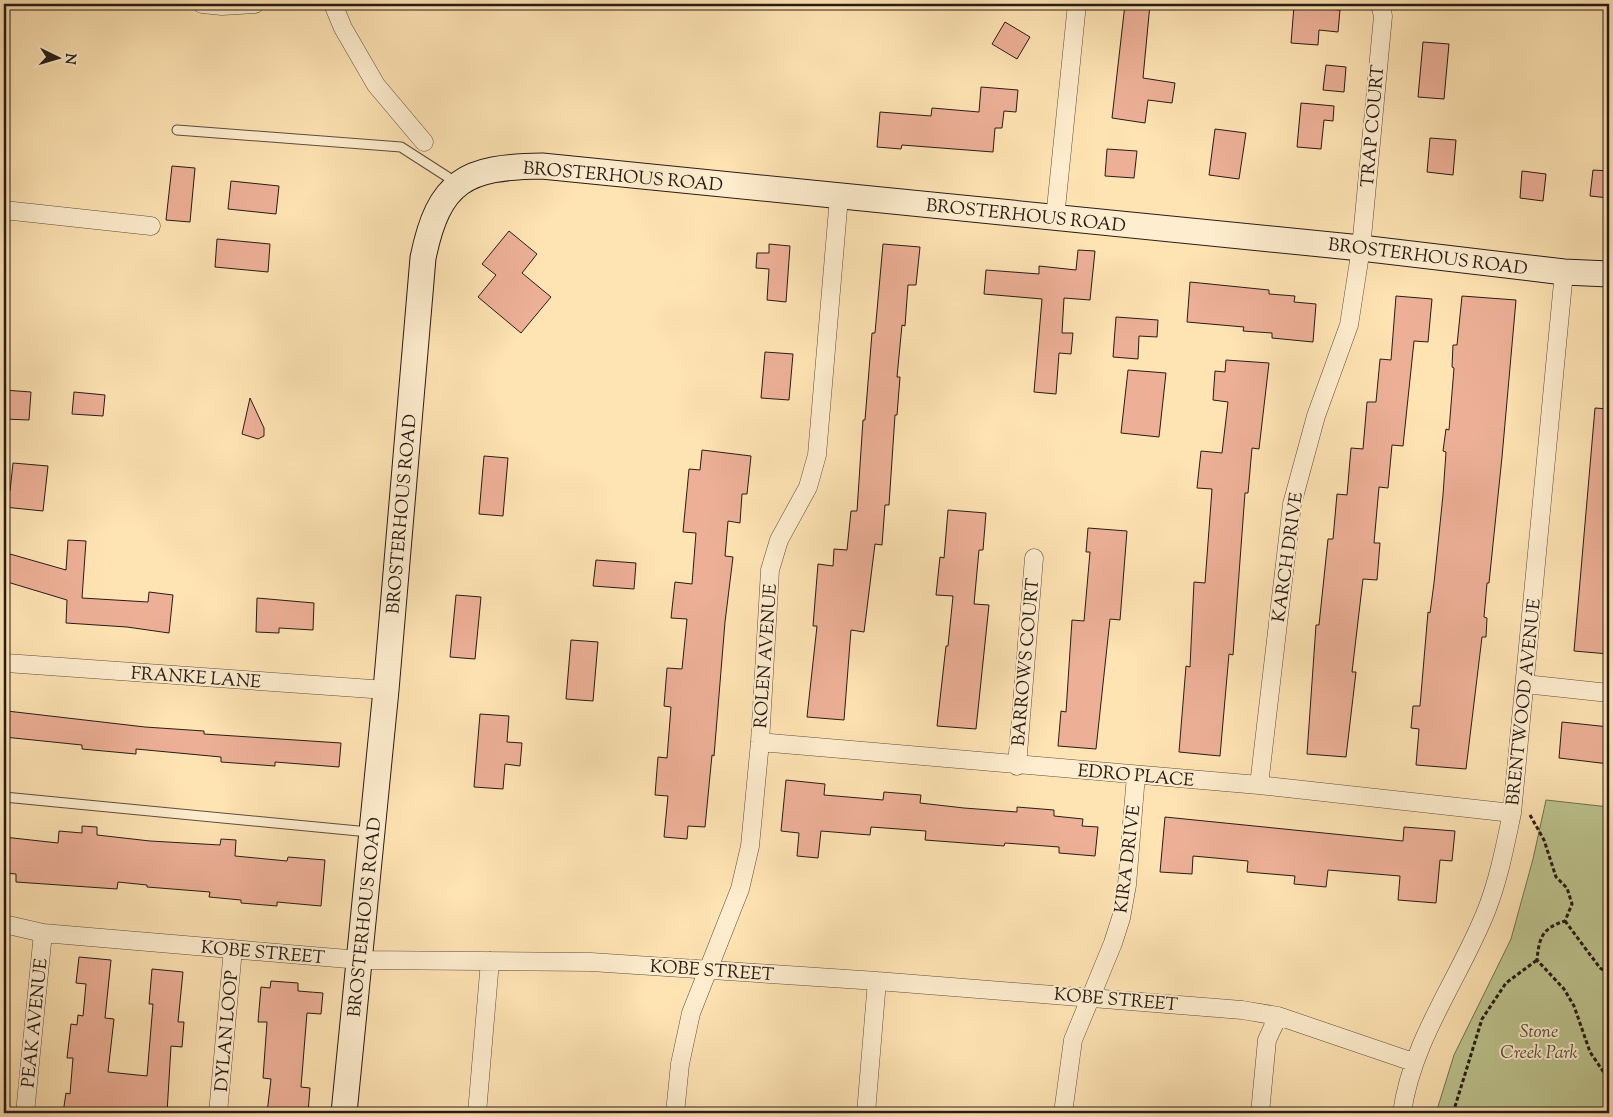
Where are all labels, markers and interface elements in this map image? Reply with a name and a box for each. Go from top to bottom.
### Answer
north arrow [32,32,82,82]
text: N [59,53,79,65]
street label: TRAP COURT [1356,64,1392,188]
street label: BROSTERHOUS ROAD [522,156,724,200]
street label: BROSTERHOUS ROAD [925,194,1127,240]
street label: BROSTERHOUS ROAD [1326,233,1529,283]
street label: BROSTERHOUS ROAD [381,413,425,615]
street label: KARCH DRIVE [1267,490,1311,624]
street label: BARROWS COURT [1007,577,1047,747]
street label: ROLEN AVENUE [749,583,785,729]
street label: BRENTWOOD AVENUE [1501,597,1549,807]
street label: FRANKE LANE [130,661,262,697]
street label: EDRO PLACE [1076,759,1195,795]
street label: KIRA DRIVE [1109,804,1149,915]
street label: BROSTERHOUS ROAD [343,816,389,1018]
street label: KOBE STREET [200,936,326,972]
street label: KOBE STREET [649,955,775,989]
street label: PEAK AVENUE [16,957,56,1089]
street label: DYLAN LOOP [210,969,246,1093]
street label: KOBE STREET [1053,983,1179,1019]
park label: Stone Creek Park [1500,1020,1578,1067]

